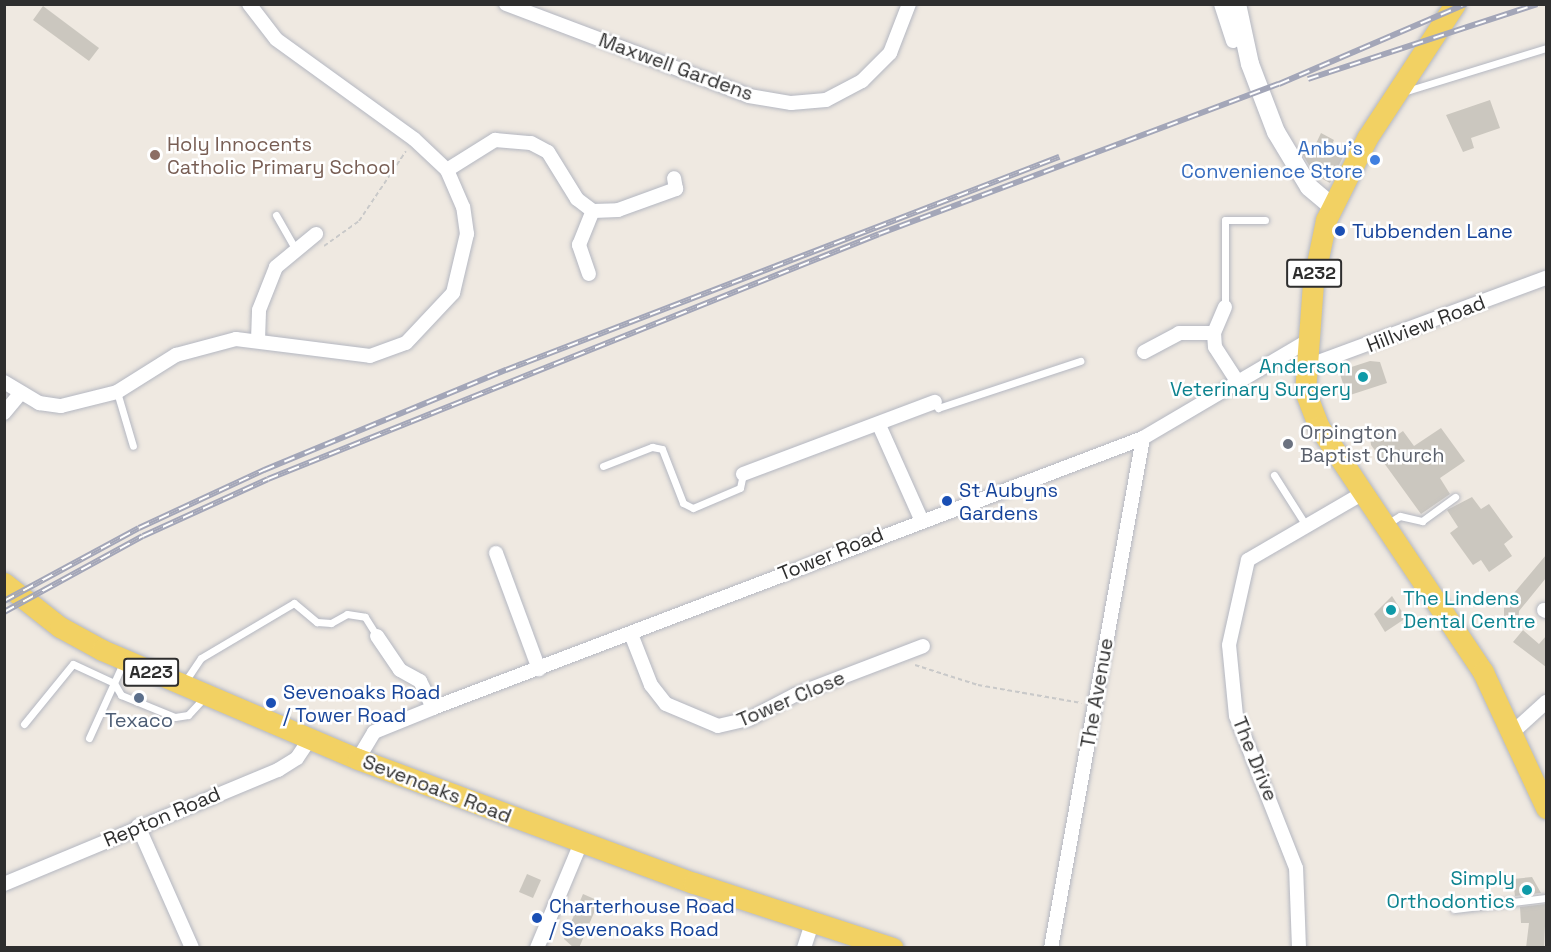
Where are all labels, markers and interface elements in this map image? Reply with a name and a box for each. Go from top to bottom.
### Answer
street label: Maxwell Gardens [595,28,757,106]
place label: Holy Innocents Catholic Primary School [167,132,396,179]
place label: Anbu's Convenience Store [1181,136,1363,183]
marker: Holy Innocents Catholic Primary School [148,148,162,162]
marker: Anbu's Convenience Store [1368,153,1382,167]
place label: Tubbenden Lane [1352,219,1513,243]
marker: Tubbenden Lane [1333,224,1347,238]
road number: A232 [1286,258,1342,288]
street label: Hillview Road [1363,290,1489,358]
place label: Anderson Veterinary Surgery [1170,354,1351,401]
marker: Anderson Veterinary Surgery [1356,370,1370,384]
place label: Orpington Baptist Church [1300,420,1445,467]
marker: Orpington Baptist Church [1281,437,1295,451]
place label: St Aubyns Gardens [959,478,1058,525]
marker: St Aubyns Gardens [940,494,954,508]
street label: Tower Road [775,522,887,586]
place label: The Lindens Dental Centre [1403,586,1536,633]
marker: The Lindens Dental Centre [1384,603,1398,617]
street label: The Avenue [1075,636,1119,750]
road number: A223 [122,657,180,687]
street label: Tower Close [734,666,848,732]
place label: Sevenoaks Road / Tower Road [283,680,440,727]
marker: Texaco [132,691,146,705]
marker: Sevenoaks Road / Tower Road [264,696,278,710]
place label: Texaco [105,708,173,732]
street label: The Drive [1227,713,1283,805]
street label: Sevenoaks Road [359,750,515,828]
street label: Repton Road [100,782,224,852]
place label: Simply Orthodontics [1386,867,1515,914]
marker: Simply Orthodontics [1520,883,1534,897]
place label: Charterhouse Road / Sevenoaks Road [549,894,735,941]
marker: Charterhouse Road / Sevenoaks Road [530,911,544,925]

